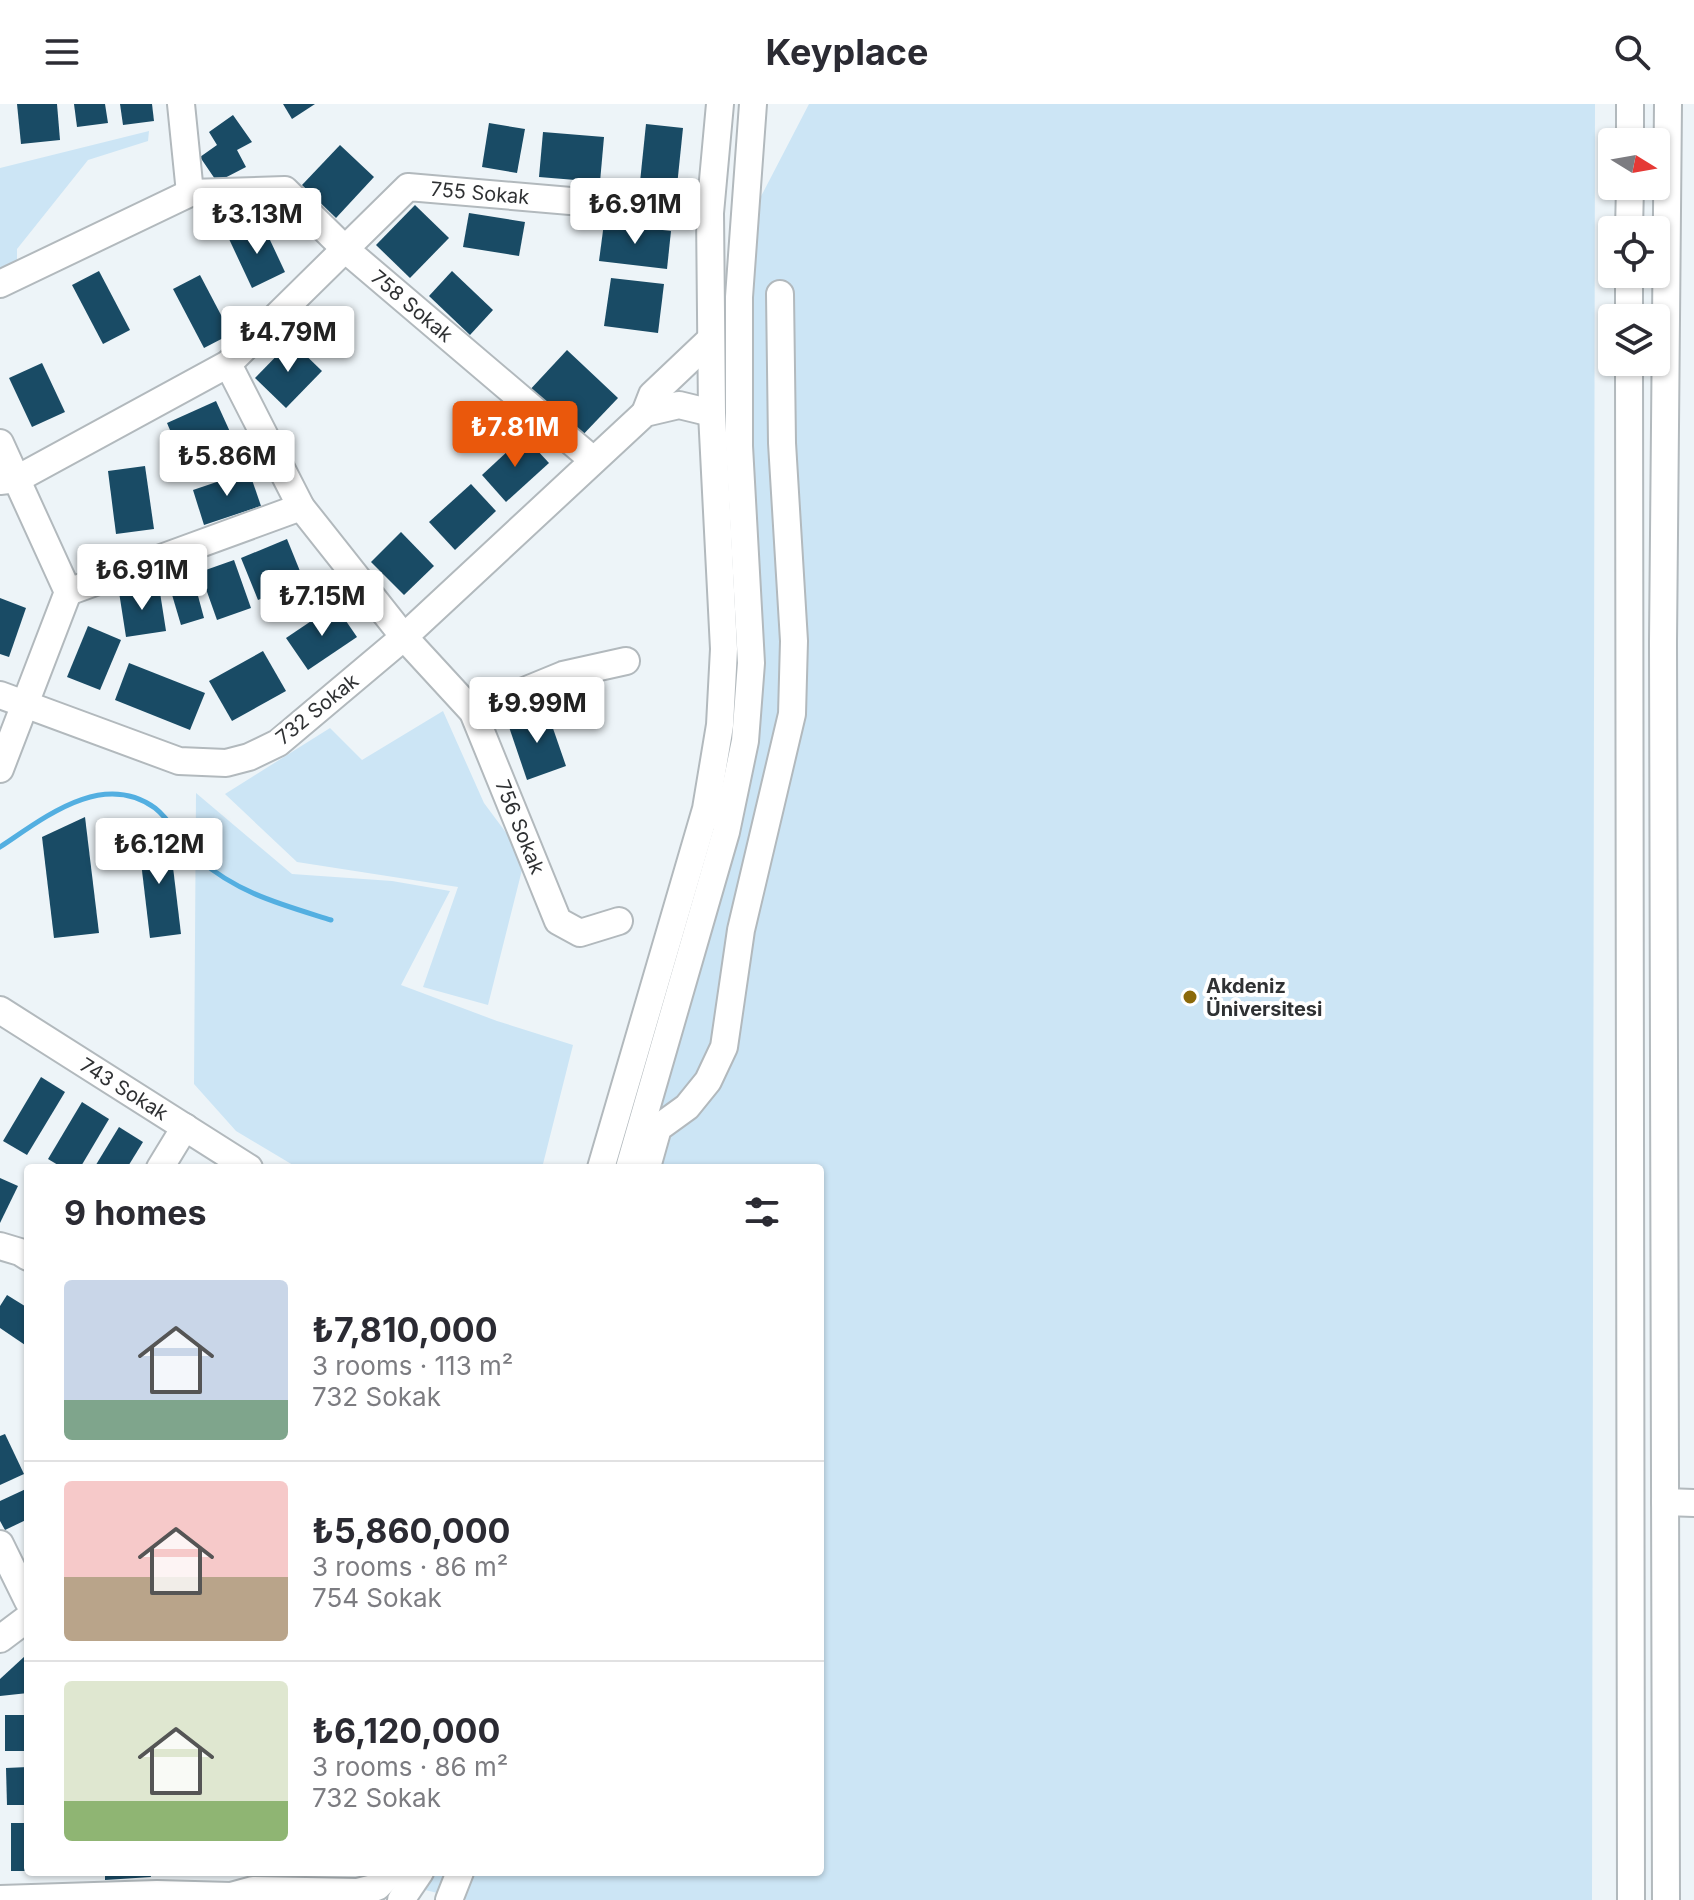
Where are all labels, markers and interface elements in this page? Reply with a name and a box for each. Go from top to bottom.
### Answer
icon: menu [40,30,84,74]
text: Keyplace [766,30,928,74]
icon: search [1610,30,1654,74]
north arrow [1598,128,1670,200]
map controls [1598,128,1670,376]
street label: 755 Sokak [430,177,530,209]
pin: ₺6.91M [570,178,700,246]
pin: ₺3.13M [192,188,322,256]
text: ₺6.91M [588,188,682,219]
text: ₺3.13M [211,198,303,229]
button: locate [1598,216,1670,288]
street label: 758 Sokak [366,265,458,347]
button: layers [1598,304,1670,376]
pin: ₺4.79M [223,306,353,374]
text: ₺4.79M [239,316,337,347]
pin: ₺7.81M [450,401,580,469]
text: ₺7.81M [471,411,559,442]
pin: ₺5.86M [162,430,292,498]
text: ₺5.86M [178,440,276,471]
pin: ₺6.91M [77,544,207,612]
text: ₺6.91M [95,554,189,585]
pin: ₺7.15M [257,570,387,638]
text: ₺7.15M [278,580,366,611]
street label: 732 Sokak [271,668,363,750]
pin: ₺9.99M [472,677,602,745]
text: ₺9.99M [487,687,587,718]
street label: 756 Sokak [490,776,550,878]
pin: ₺6.12M [94,818,224,886]
text: ₺6.12M [113,828,205,859]
place label: Akdeniz Üniversitesi [1206,974,1322,1021]
marker: Akdeniz Üniversitesi [1181,988,1199,1006]
street label: 743 Sokak [76,1053,172,1125]
icon: filters [740,1190,784,1234]
text: 9 homes [64,1192,206,1233]
text: ₺7,810,000 [312,1309,498,1350]
icon: home [128,1312,224,1408]
text: 3 rooms · 113 m² [312,1350,513,1381]
text: 732 Sokak [312,1381,441,1412]
text: ₺5,860,000 [312,1510,511,1551]
icon: home [128,1513,224,1609]
text: 3 rooms · 86 m² [312,1551,508,1582]
text: 754 Sokak [312,1582,442,1613]
text: ₺6,120,000 [312,1710,500,1751]
icon: home [128,1713,224,1809]
text: 3 rooms · 86 m² [312,1751,508,1782]
text: 732 Sokak [312,1782,441,1813]

